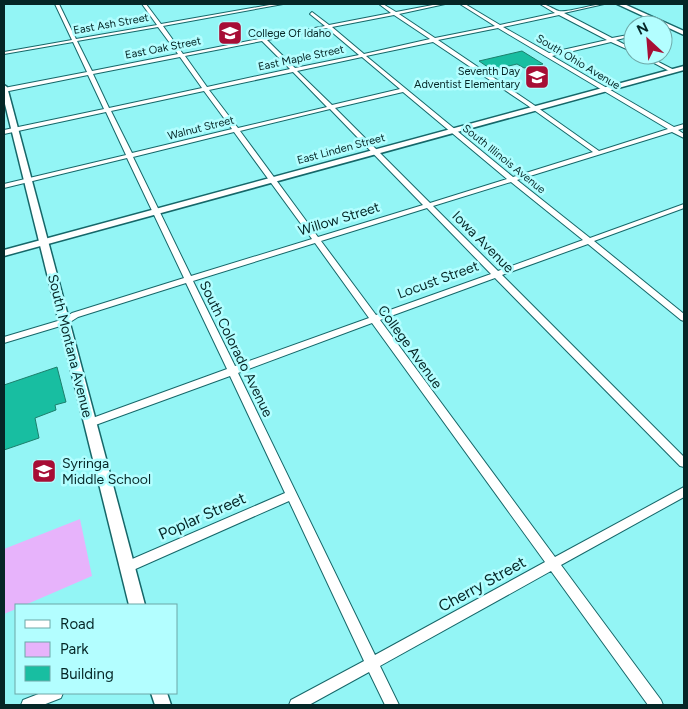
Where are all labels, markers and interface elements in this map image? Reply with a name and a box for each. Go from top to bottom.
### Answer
street label: East Ash Street [72,11,150,37]
north arrow [623,15,673,65]
text: N [634,19,651,39]
school or university icon: College Of Idaho [217,20,243,46]
place label: College Of Idaho [248,27,331,40]
street label: South Ohio Avenue [534,32,622,92]
street label: East Oak Street [124,34,202,62]
street label: East Maple Street [257,43,345,73]
school or university icon: Seventh Day Adventist Elementary [524,64,550,90]
place label: Seventh Day Adventist Elementary [414,65,520,91]
street label: Walnut Street [166,113,236,143]
street label: South Illinois Avenue [460,122,548,196]
street label: East Linden Street [296,131,386,167]
street label: Willow Street [296,199,382,239]
street label: Iowa Avenue [449,208,518,277]
street label: Locust Street [395,257,481,303]
street label: South Montana Avenue [44,273,96,420]
street label: South Colorado Avenue [196,278,277,420]
street label: College Avenue [374,302,446,392]
place label: Syringa Middle School [62,455,151,488]
school or university icon: Syringa Middle School [31,458,57,484]
street label: Poplar Street [155,488,249,544]
street label: Cherry Street [435,552,529,616]
legend [15,604,178,694]
text: Road [60,615,95,633]
text: Park [60,640,89,658]
text: Building [60,665,114,683]

